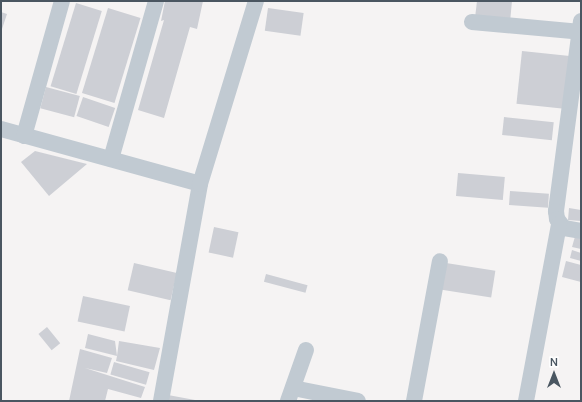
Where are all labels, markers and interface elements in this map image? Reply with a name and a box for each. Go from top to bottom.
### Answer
north arrow [534,354,574,394]
text: N [550,354,558,369]

